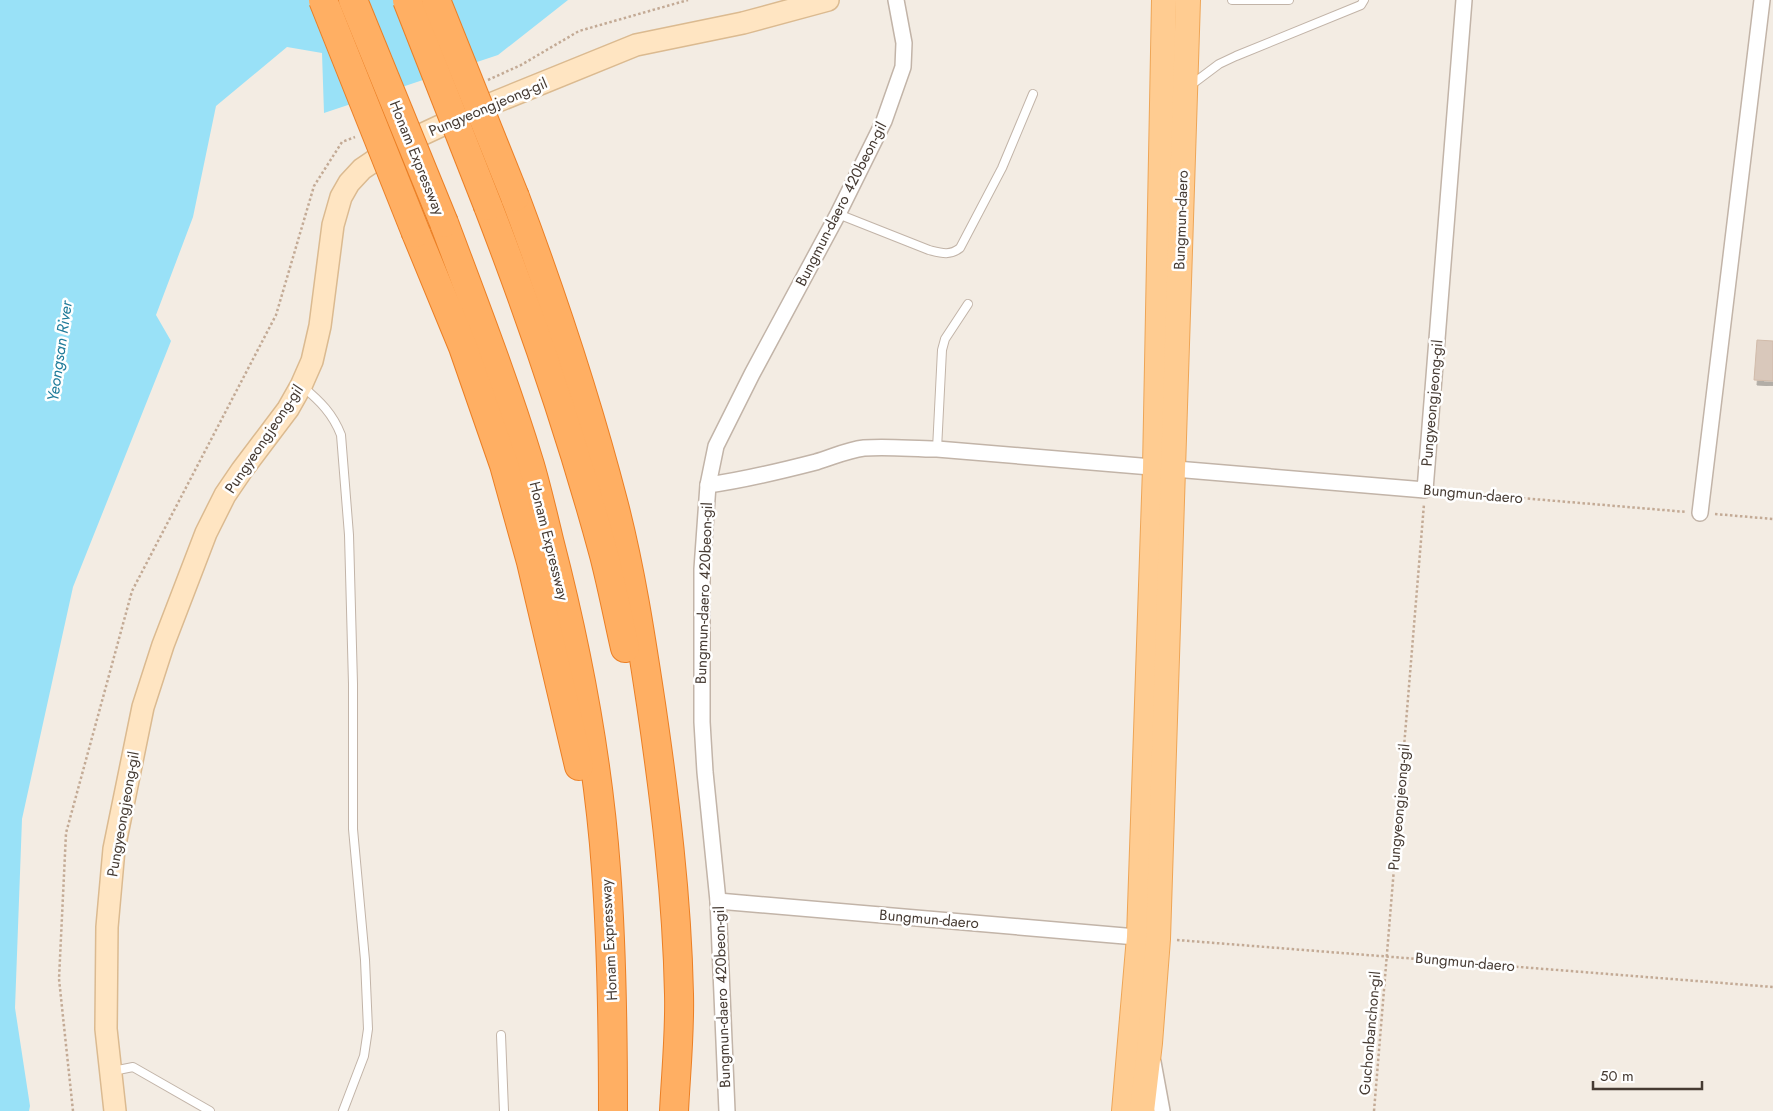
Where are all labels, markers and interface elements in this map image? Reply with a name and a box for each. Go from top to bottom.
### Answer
street label: Pungyeongjeong-gil [425,72,551,142]
street label: Honam Expressway [384,97,450,219]
street label: Bungmun-daero 420beon-gil [790,118,892,290]
street label: Bungmun-daero [1168,170,1194,270]
water label: Yeongsan River [41,298,78,403]
street label: Pungyeongjeong-gil [1416,339,1448,467]
street label: Pungyeongjeong-gil [219,380,309,498]
street label: Honam Expressway [524,479,575,603]
street label: Bungmun-daero [1422,479,1524,509]
street label: Bungmun-daero 420beon-gil [690,502,718,684]
street label: Pungyeongjeong-gil [1383,743,1415,871]
street label: Pungyeongjeong-gil [101,750,145,878]
street label: Honam Expressway [595,878,623,1001]
street label: Bungmun-daero [878,904,980,934]
street label: Bungmun-daero 420beon-gil [708,906,736,1088]
street label: Bungmun-daero [1414,947,1516,977]
street label: Guchonbanchon-gil [1354,970,1386,1096]
scale bar [1593,1058,1702,1090]
text: 50 m [1600,1065,1634,1087]

